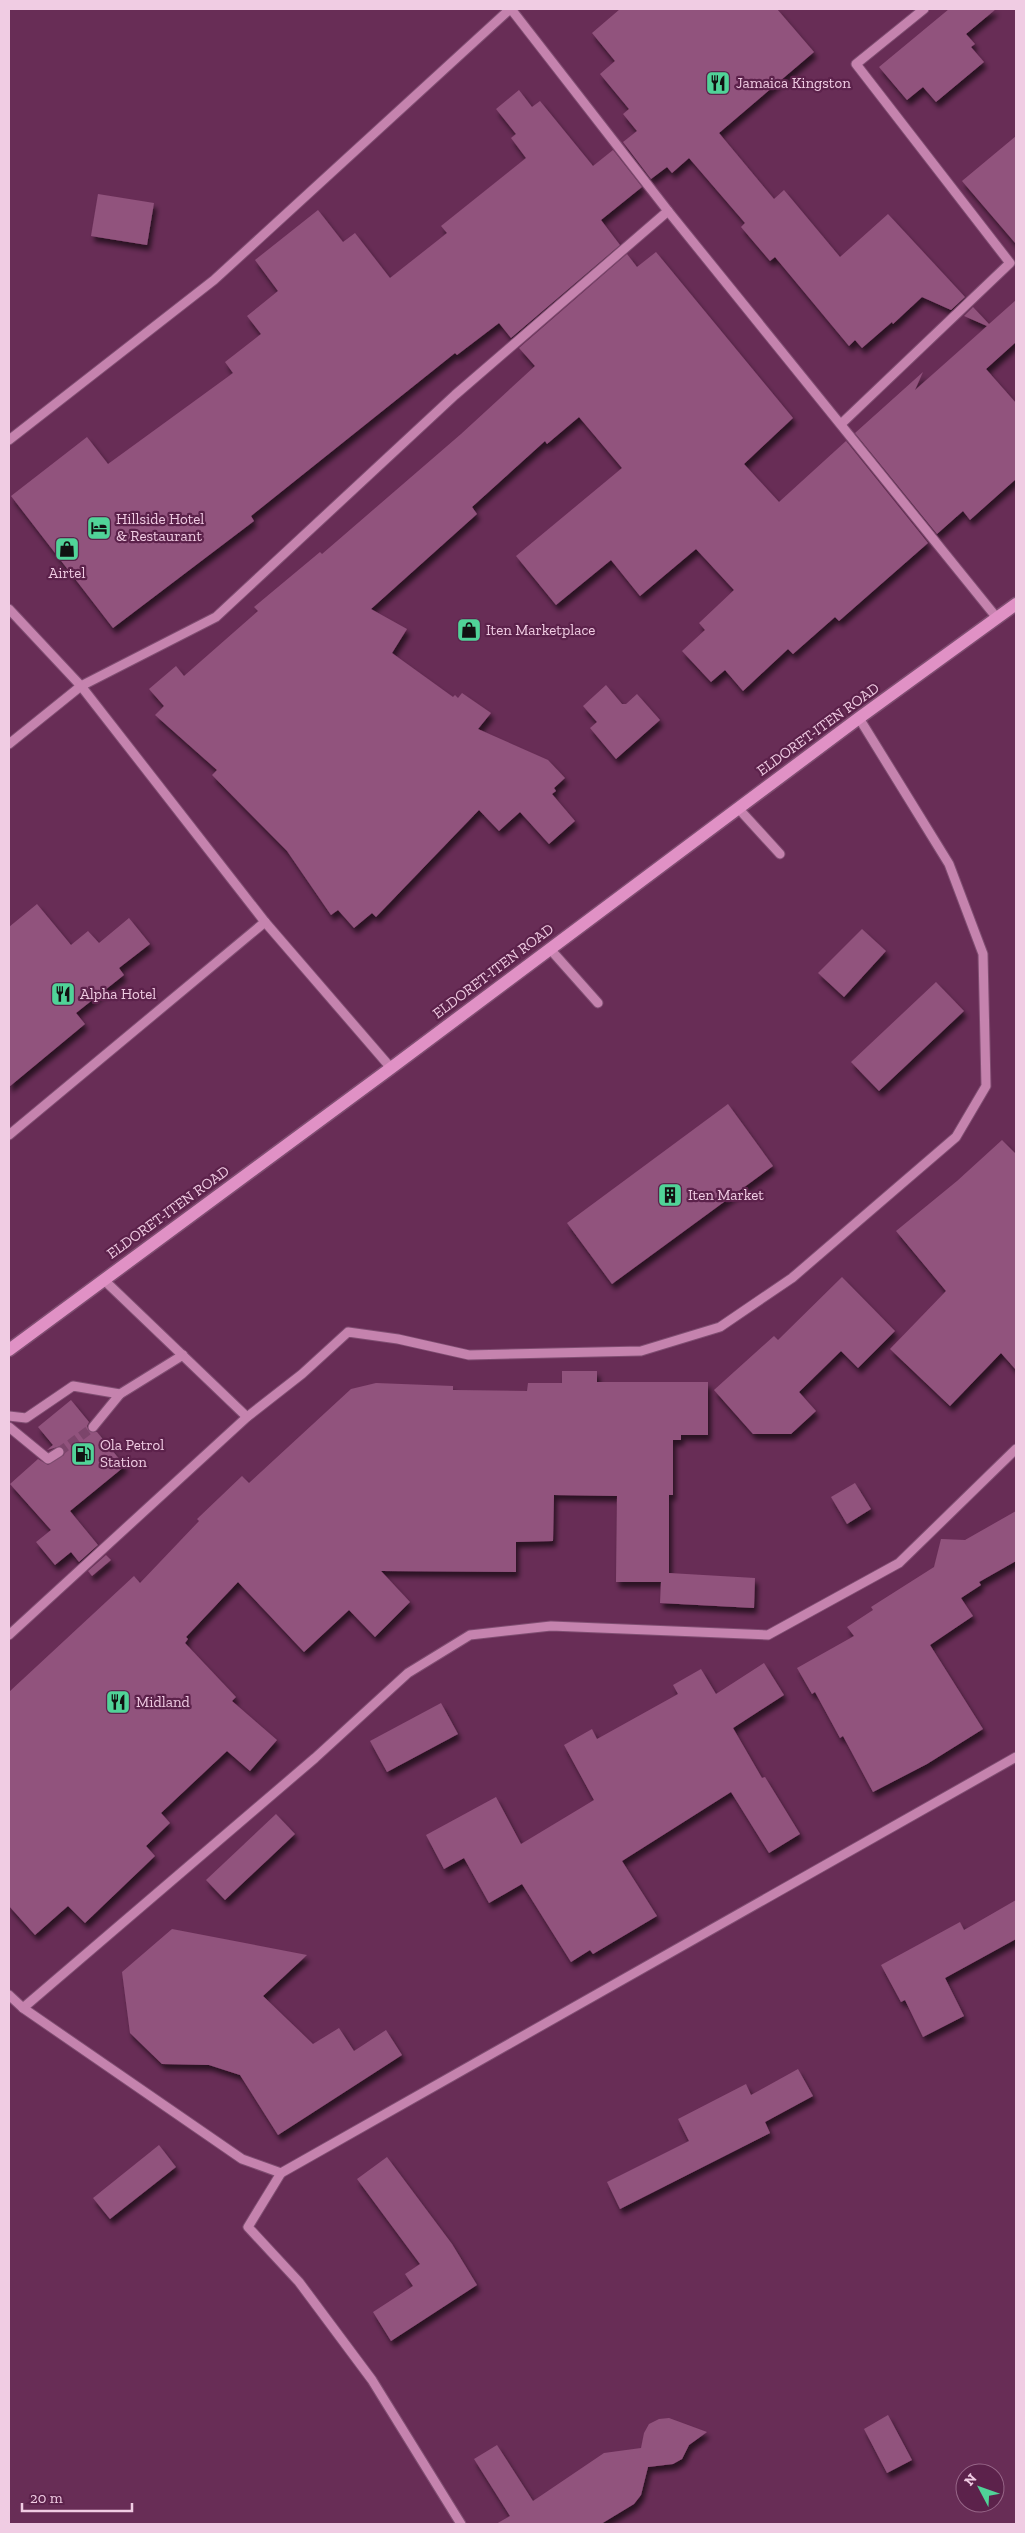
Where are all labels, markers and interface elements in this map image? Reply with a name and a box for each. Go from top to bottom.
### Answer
restaurant icon: Jamaica Kingston [705,70,731,96]
place label: Jamaica Kingston [736,74,851,92]
place label: Hillside Hotel & Restaurant [116,510,204,545]
hotel icon: Hillside Hotel & Restaurant [86,515,112,541]
shop icon: Airtel [54,536,80,562]
place label: Airtel [49,564,85,582]
shop icon: Iten Marketplace [456,617,482,643]
place label: Iten Marketplace [486,621,595,639]
street label: ELDORET-ITEN ROAD [753,679,883,779]
street label: ELDORET-ITEN ROAD [429,920,557,1022]
restaurant icon: Alpha Hotel [50,981,76,1007]
place label: Alpha Hotel [80,985,156,1003]
street label: ELDORET-ITEN ROAD [103,1162,233,1262]
building icon: Iten Market [657,1182,683,1208]
place label: Iten Market [688,1186,764,1204]
place label: Ola Petrol Station [100,1436,164,1471]
fuel station icon: Ola Petrol Station [70,1441,96,1467]
restaurant icon: Midland [105,1689,131,1715]
place label: Midland [136,1693,190,1711]
north arrow [955,2463,1005,2513]
text: N [961,2470,981,2489]
scale bar [22,2480,132,2512]
text: 20 m [30,2489,63,2507]

